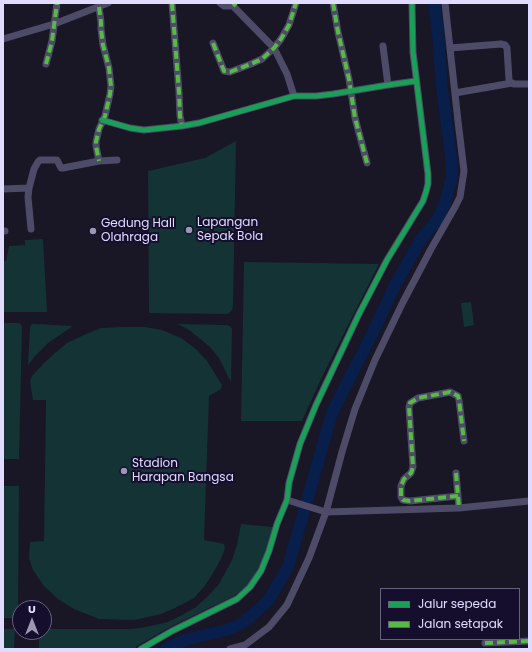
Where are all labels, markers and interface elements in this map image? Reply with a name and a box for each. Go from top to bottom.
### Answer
place label: Lapangan Sepak Bola [197,216,263,244]
place label: Gedung Hall Olahraga [101,217,175,245]
marker: Lapangan Sepak Bola [184,225,194,235]
marker: Gedung Hall Olahraga [88,226,98,236]
place label: Stadion Harapan Bangsa [132,457,234,485]
marker: Stadion Harapan Bangsa [119,466,129,476]
legend [380,588,520,640]
text: Jalur sepeda [418,595,496,612]
north arrow [12,600,52,640]
text: U [28,601,36,617]
text: Jalan setapak [418,615,503,632]

